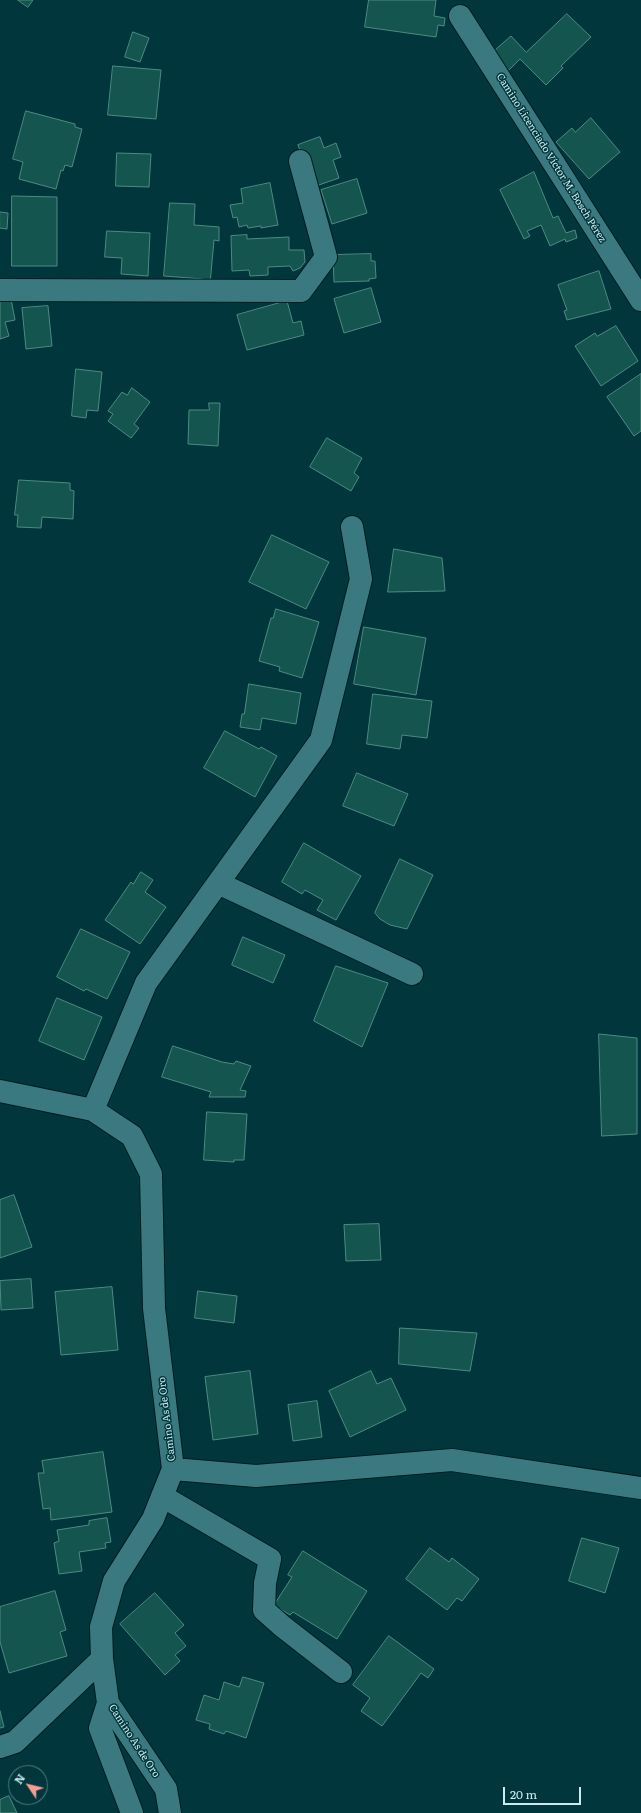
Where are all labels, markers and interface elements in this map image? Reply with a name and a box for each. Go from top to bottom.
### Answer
street label: Camino Licenciado Víctor M. Bosch Pérez [494,71,608,245]
street label: Camino As de Oro [156,1376,178,1462]
street label: Camino As de Oro [106,1702,162,1780]
north arrow [8,1765,48,1805]
text: N [10,1770,28,1787]
scale bar [505,1779,583,1805]
text: 20 m [510,1785,537,1803]

